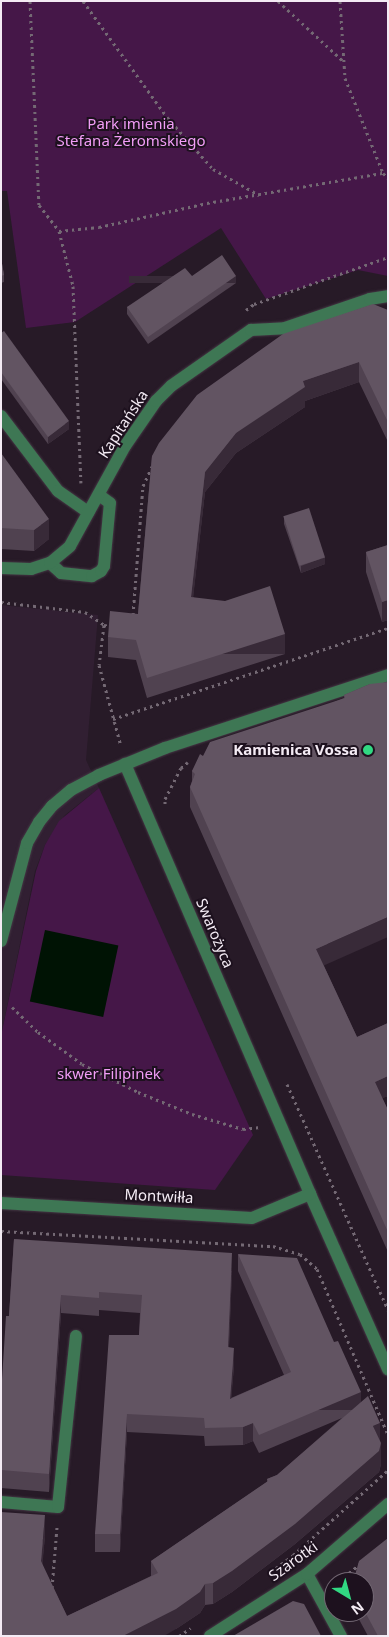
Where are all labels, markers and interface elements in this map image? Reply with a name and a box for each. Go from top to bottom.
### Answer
park label: Park imienia Stefana Żeromskiego [56,114,206,149]
street label: Kapitańska [94,387,152,461]
place label: Kamienica Vossa [233,741,358,759]
marker: Kamienica Vossa [362,744,374,756]
street label: Swarożyca [192,896,238,970]
park label: skwer Filipinek [57,1065,161,1083]
street label: Montwiłła [124,1185,194,1207]
street label: Szarotki [265,1537,321,1585]
north arrow [324,1572,374,1622]
text: N [347,1598,368,1620]

